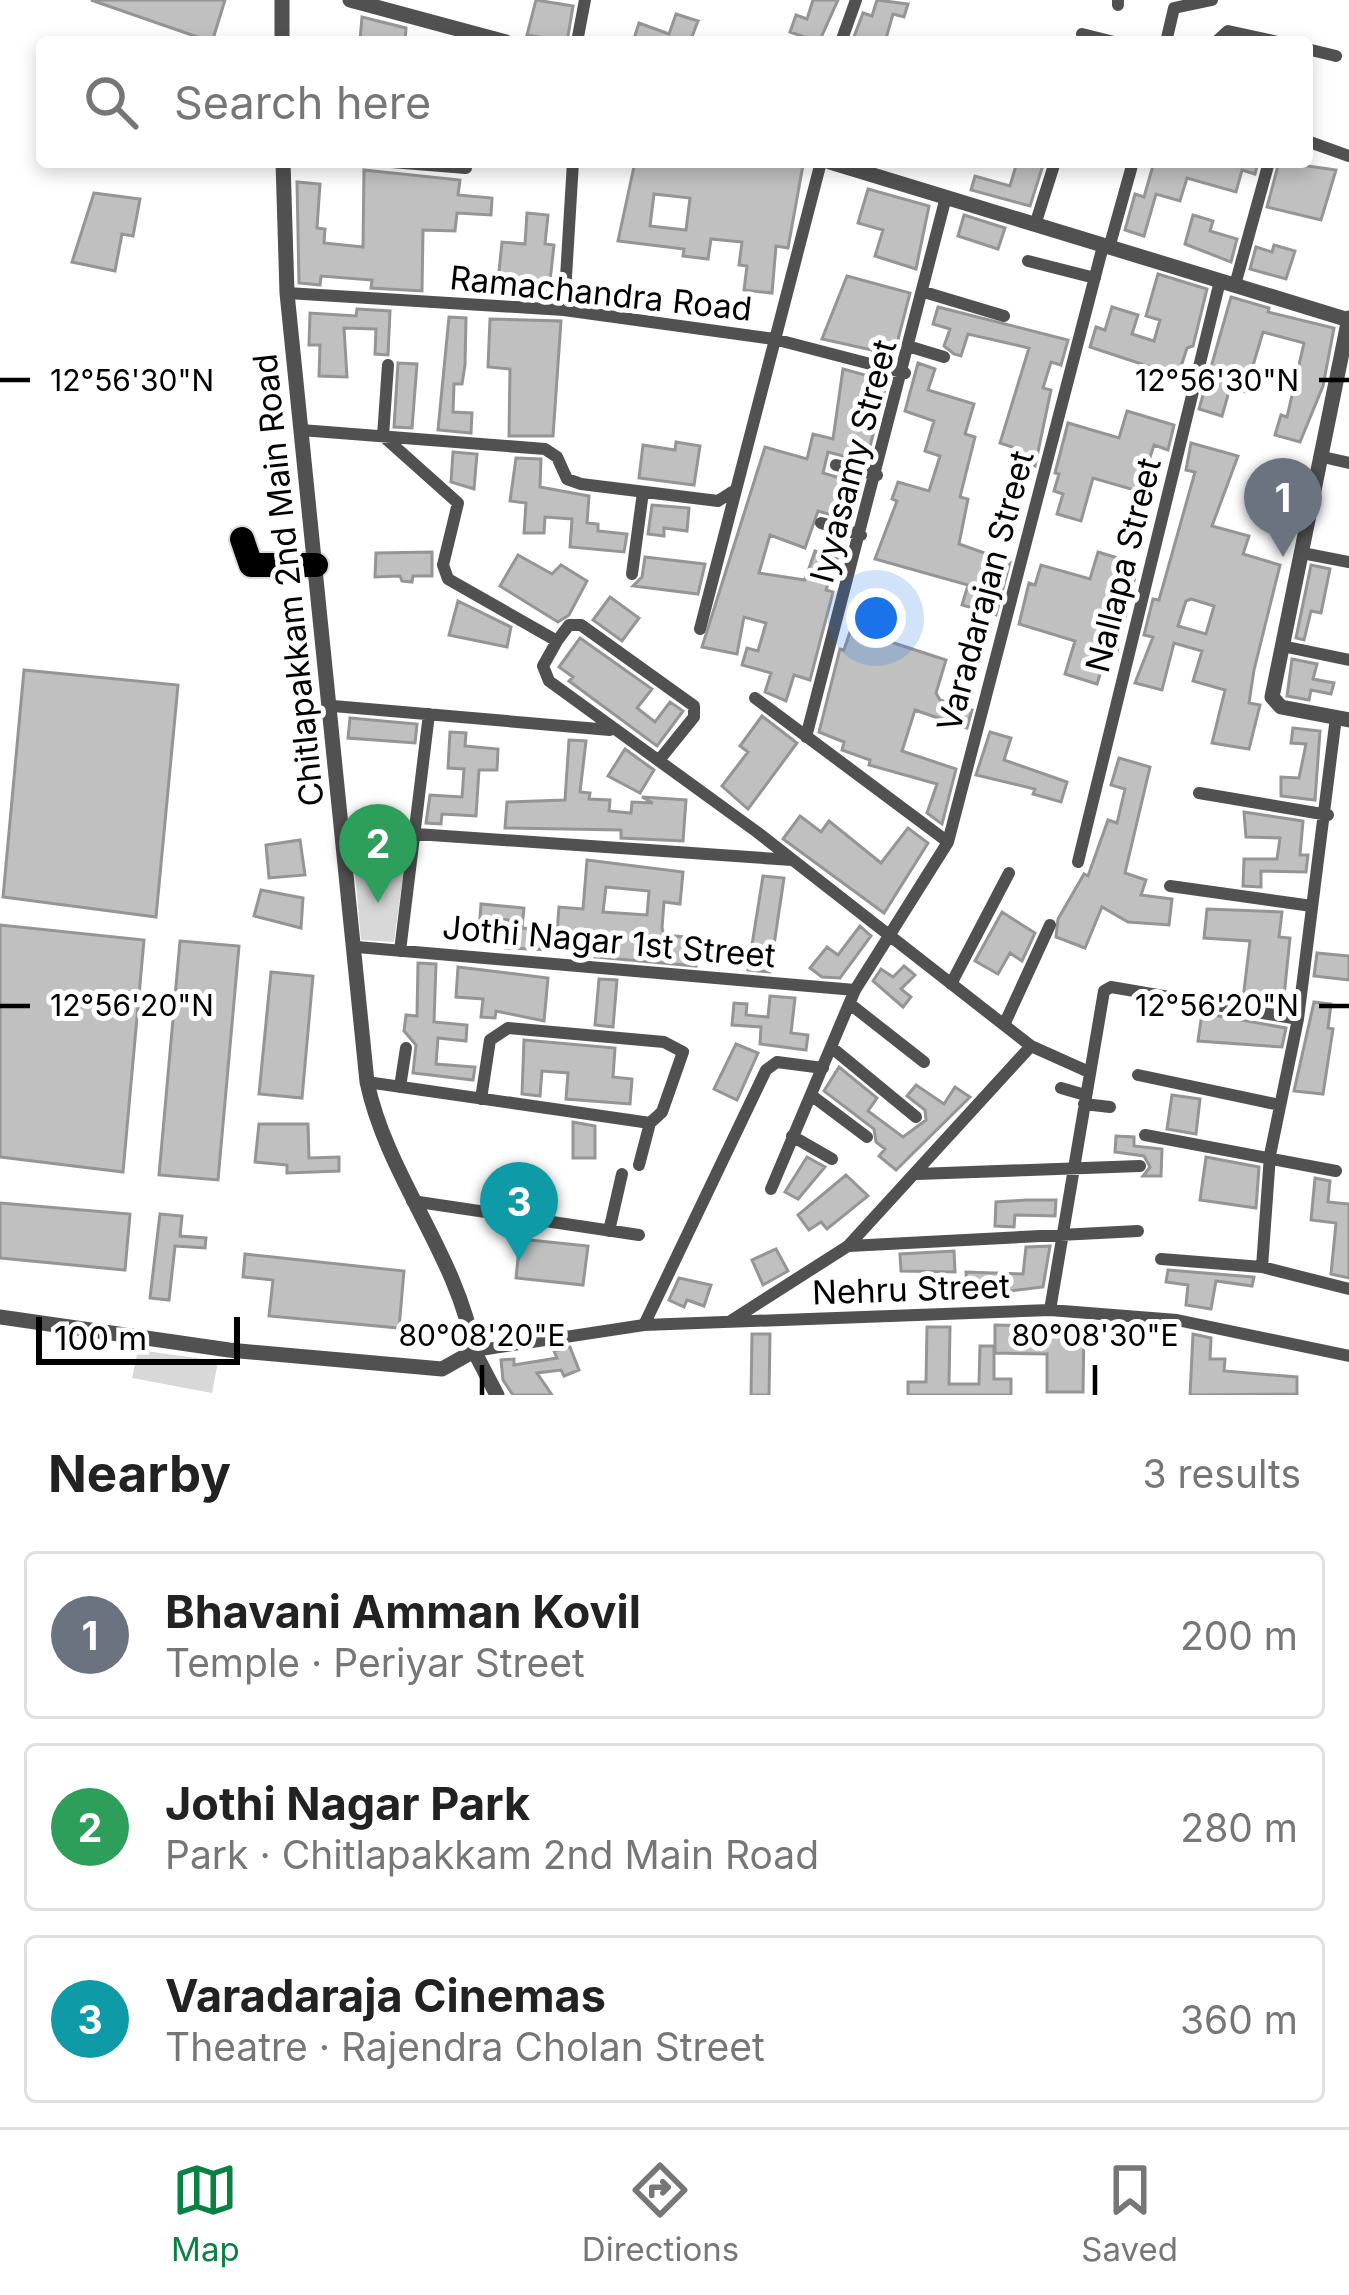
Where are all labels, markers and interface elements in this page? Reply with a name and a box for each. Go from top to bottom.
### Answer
search box [36,36,1313,168]
icon: search [78,69,144,135]
text: Search here [174,75,431,130]
street label: Ramachandra Road [448,257,754,329]
street label: Iyyasamy Street [801,335,905,587]
street label: Chitlapakkam 2nd Main Road [244,352,332,808]
text: 12°56'30"N [50,362,214,398]
text: 12°56'30"N [1135,362,1299,398]
street label: Varadarajan Street [928,446,1042,736]
street label: Nallapa Street [1077,454,1169,676]
pin: 1 [1244,458,1322,557]
your location [846,588,906,648]
pin: 2 [339,804,417,903]
street label: Jothi Nagar 1st Street [441,907,777,976]
text: 12°56'20"N [50,987,214,1023]
text: 12°56'20"N [1135,987,1299,1023]
pin: 3 [480,1162,558,1261]
street label: Nehru Street [811,1266,1011,1312]
scale bar [36,1311,240,1364]
text: 80°08'20"E [399,1317,565,1353]
text: 80°08'30"E [1011,1317,1179,1353]
text: 100 m [54,1318,147,1358]
text: Nearby [48,1443,231,1504]
text: 3 results [1143,1450,1301,1497]
text: Bhavani Amman Kovil [165,1584,641,1639]
text: 1 [82,1612,98,1659]
text: 200 m [1180,1612,1298,1659]
text: Temple · Periyar Street [165,1639,585,1686]
text: Jothi Nagar Park [165,1776,530,1831]
text: 2 [78,1804,102,1851]
text: 280 m [1180,1804,1298,1851]
text: Park · Chitlapakkam 2nd Main Road [165,1831,819,1878]
text: Varadaraja Cinemas [165,1968,606,2023]
text: 3 [77,1996,103,2043]
text: 360 m [1180,1996,1298,2043]
text: Theatre · Rajendra Cholan Street [165,2023,765,2070]
tab: Map [171,2157,240,2269]
tab: Directions [582,2157,739,2269]
tab: Saved [1081,2157,1178,2269]

